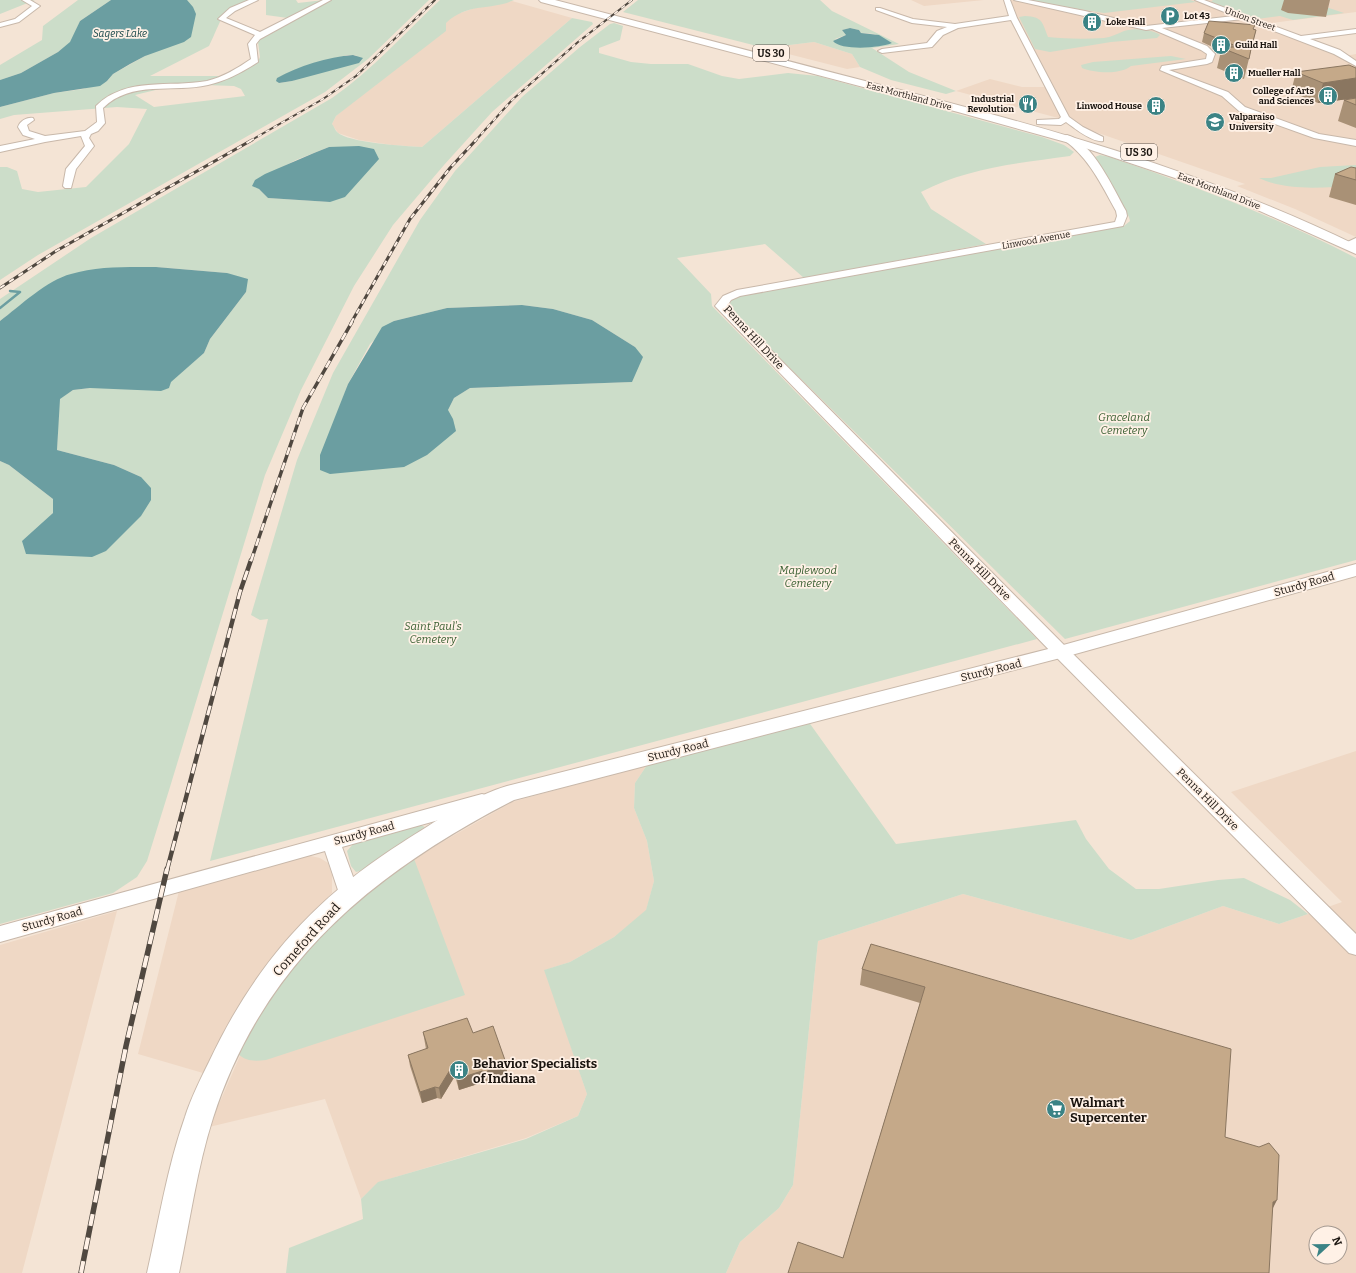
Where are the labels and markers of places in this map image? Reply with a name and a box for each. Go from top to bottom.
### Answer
parking icon: Lot 43 [1159,5,1181,27]
building icon: Loke Hall [1081,11,1103,33]
place label: Lot 43 [1184,11,1210,21]
place label: Loke Hall [1106,17,1146,27]
building icon: Guild Hall [1210,34,1232,56]
place label: Guild Hall [1235,40,1278,50]
building icon: Mueller Hall [1223,62,1245,84]
place label: Mueller Hall [1248,68,1301,78]
building icon: College of Arts and Sciences [1317,85,1339,107]
place label: College of Arts and Sciences [1253,86,1315,106]
restaurant icon: Industrial Revolution [1017,93,1039,115]
place label: Industrial Revolution [967,94,1014,114]
building icon: Linwood House [1145,95,1167,117]
place label: Linwood House [1077,101,1142,111]
school or university icon: Valparaiso University [1204,111,1226,133]
place label: Valparaiso University [1229,112,1275,132]
place label: Behavior Specialists of Indiana [473,1056,597,1086]
building icon: Behavior Specialists of Indiana [448,1059,470,1081]
place label: Walmart Supercenter [1070,1095,1147,1125]
supermarket icon: Walmart Supercenter [1045,1098,1067,1120]

